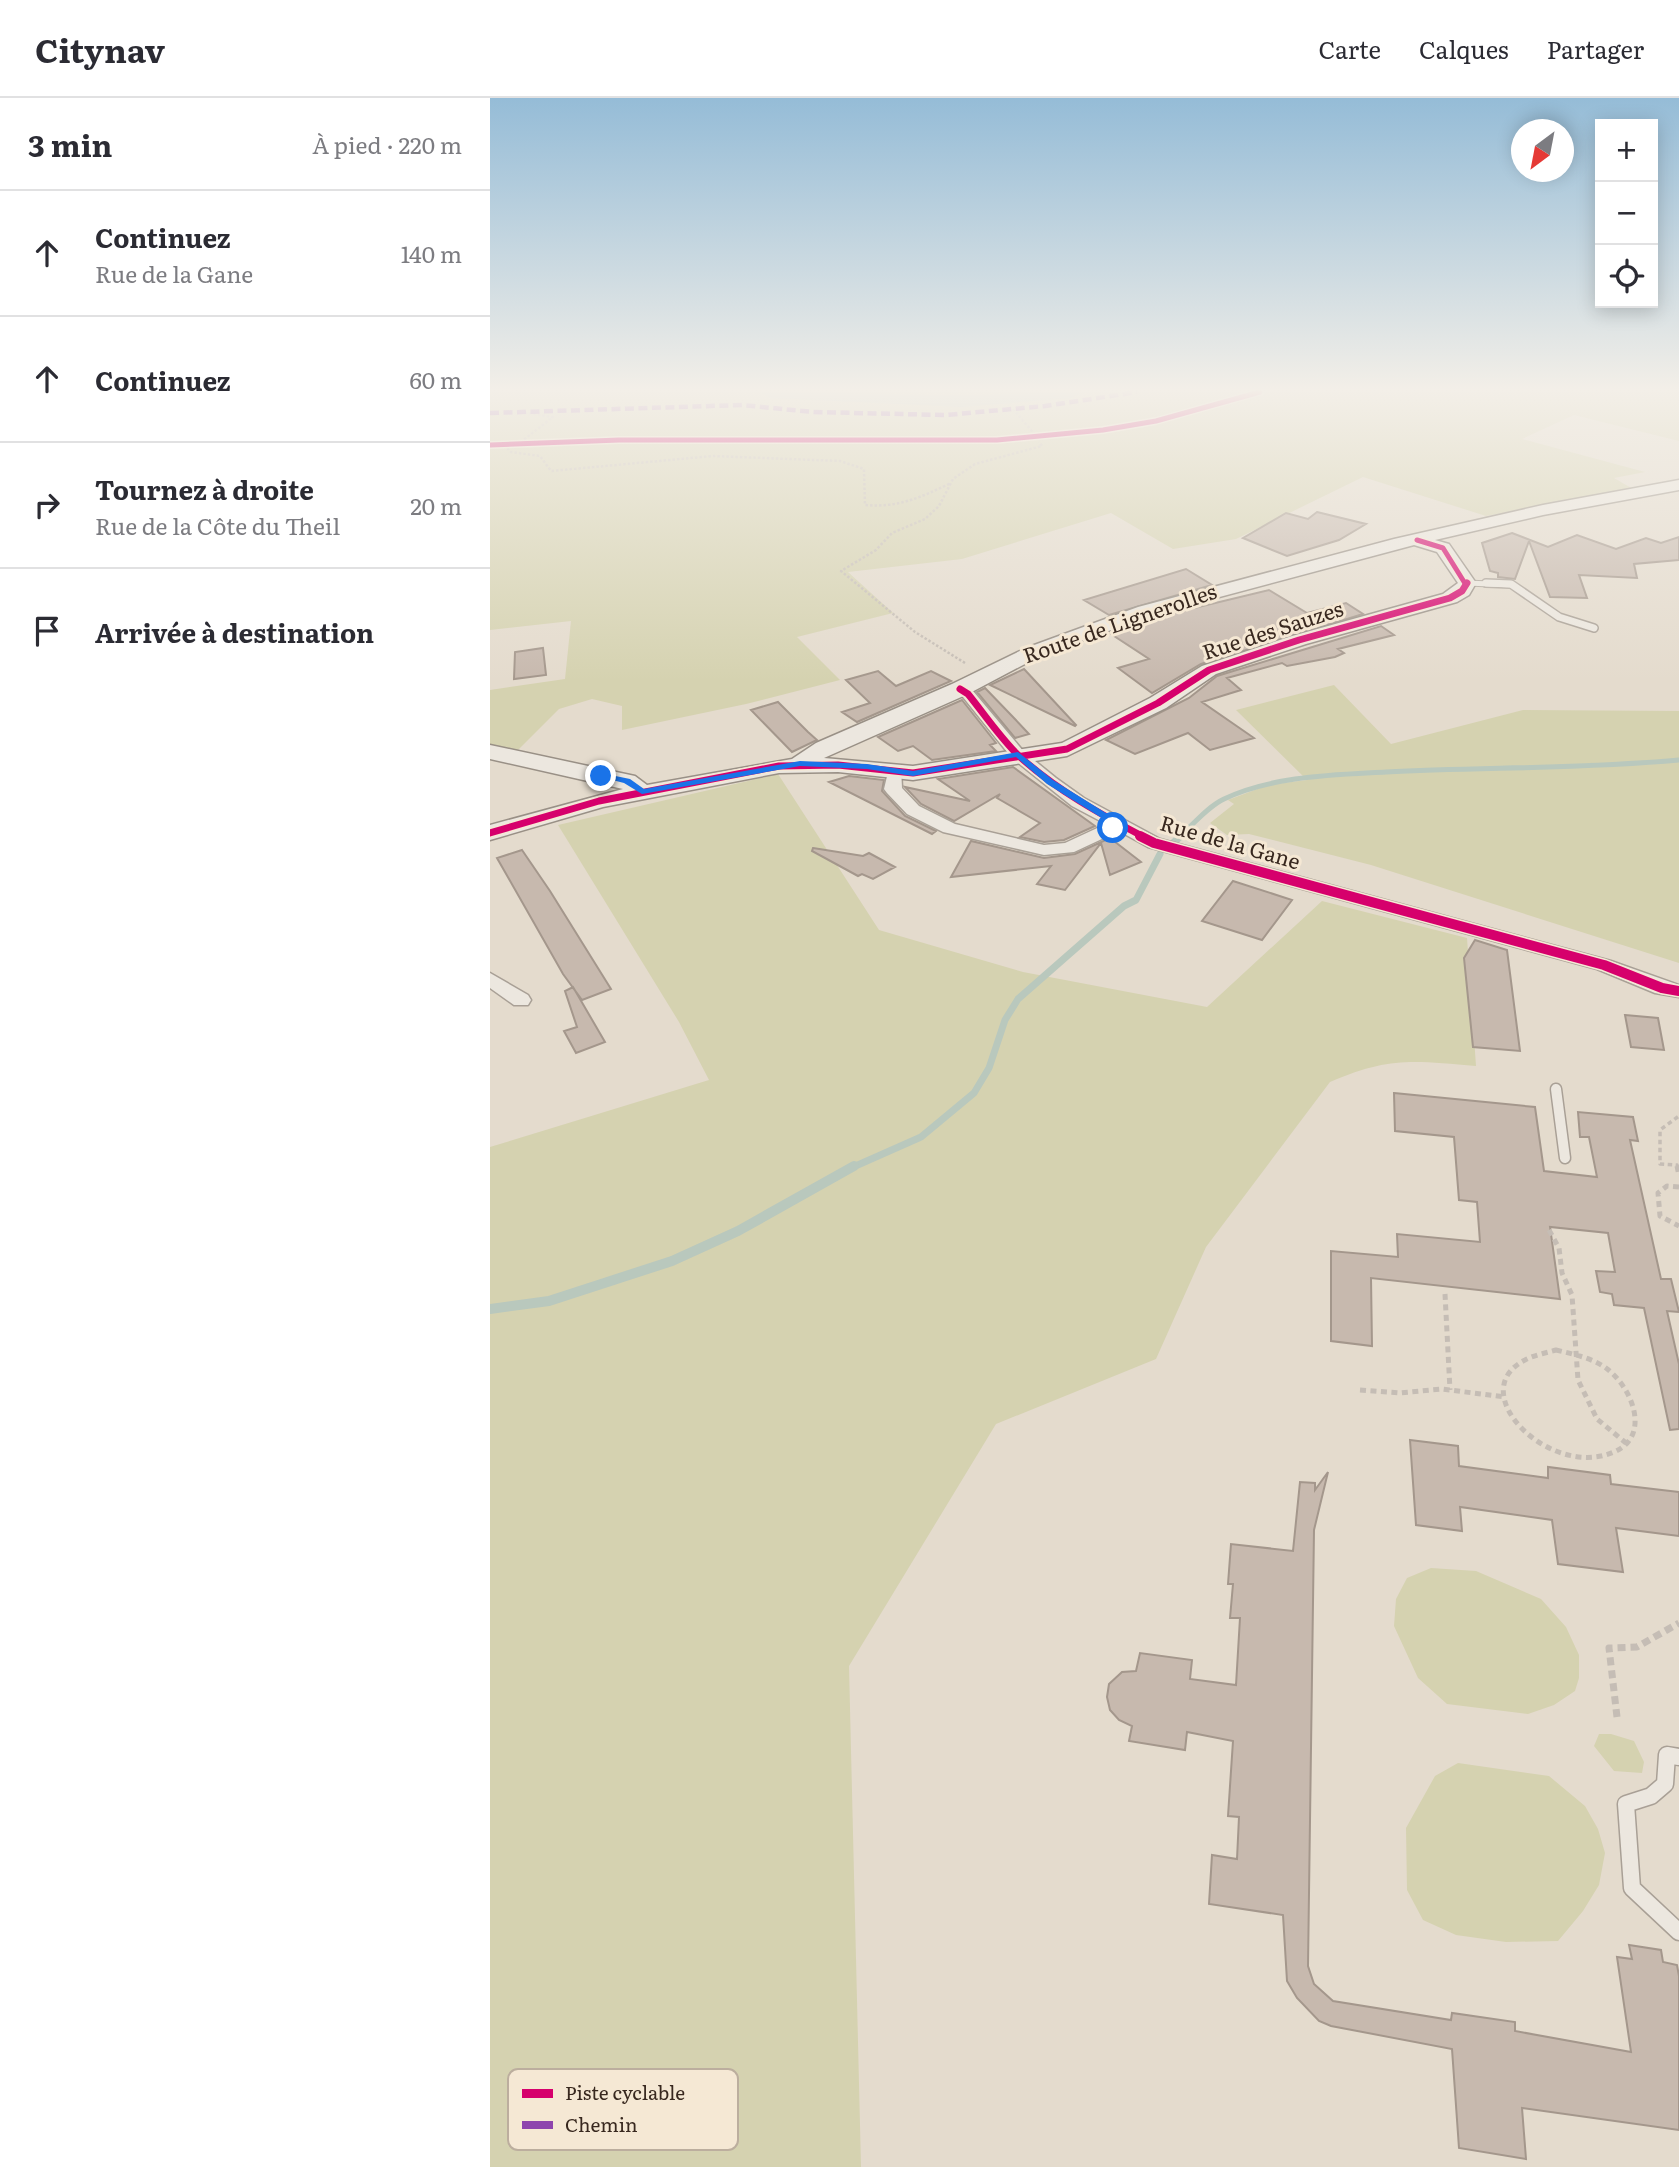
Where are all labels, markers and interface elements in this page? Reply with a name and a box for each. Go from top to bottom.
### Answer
text: Citynav [35,24,165,73]
text: Carte [1318,31,1381,66]
text: Calques [1419,31,1509,66]
text: Partager [1547,31,1644,66]
north arrow [1511,119,1574,182]
map controls [1595,119,1658,308]
button: + [1595,119,1658,182]
text: 3 min [28,122,112,166]
text: À pied · 220 m [312,127,462,161]
button: − [1595,182,1658,245]
text: Continuez [95,217,231,256]
icon: ahead [28,234,66,272]
text: 140 m [401,236,462,270]
button: locate [1595,245,1658,308]
text: Rue de la Gane [95,256,253,290]
icon: ahead [28,360,66,398]
text: Continuez [95,360,231,399]
text: 60 m [409,362,462,396]
text: Tournez à droite [95,469,314,508]
icon: right [28,486,66,524]
text: 20 m [410,488,462,522]
text: Rue de la Côte du Theil [95,508,340,542]
street label: Route de Lignerolles [1018,574,1220,669]
street label: Rue des Sauzes [1198,591,1347,666]
icon: arrive [28,612,66,650]
text: Arrivée à destination [95,612,374,651]
route end [585,760,616,791]
street label: Rue de la Gane [1157,806,1305,875]
route start [1097,812,1128,843]
legend [508,2069,738,2150]
text: Piste cyclable [565,2078,685,2106]
text: Chemin [565,2110,638,2138]

